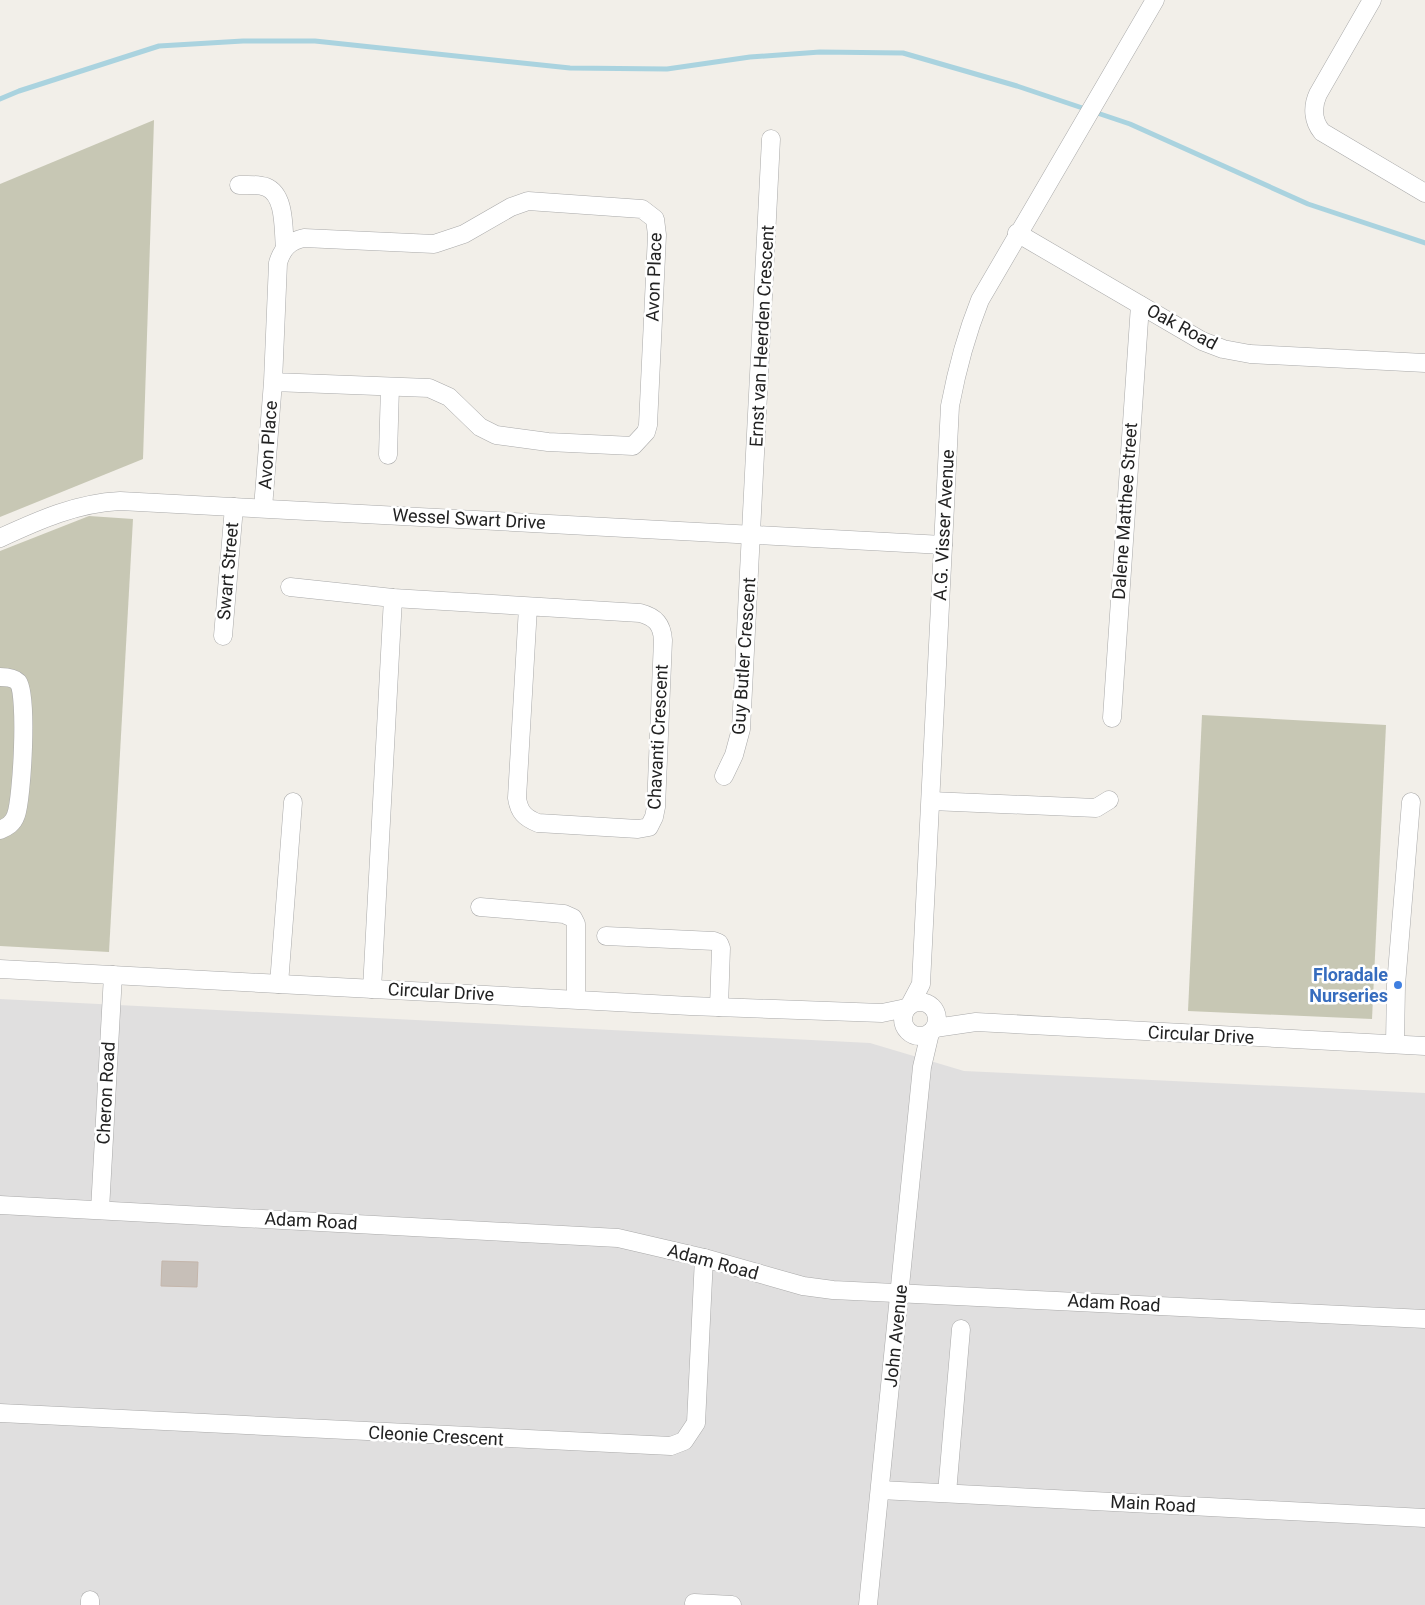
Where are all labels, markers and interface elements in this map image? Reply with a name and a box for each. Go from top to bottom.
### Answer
street label: Ernst van Heerden Crescent [745,225,778,447]
street label: Avon Place [641,232,666,322]
street label: Oak Road [1143,299,1221,354]
street label: Avon Place [254,400,281,490]
street label: Dalene Matthee Street [1108,421,1141,600]
street label: A.G. Visser Avenue [929,449,958,601]
street label: Wessel Swart Drive [392,504,546,533]
street label: Swart Street [213,521,242,621]
street label: Guy Butler Crescent [728,576,759,735]
street label: Chavanti Crescent [643,664,672,810]
place label: Floradale Nurseries [1309,964,1388,1006]
street label: Circular Drive [387,978,495,1005]
marker: Floradale Nurseries [1392,979,1404,991]
street label: Circular Drive [1147,1021,1255,1048]
street label: Cheron Road [92,1041,119,1145]
street label: Adam Road [264,1208,358,1233]
street label: Adam Road [665,1239,761,1284]
street label: John Avenue [880,1283,911,1388]
street label: Adam Road [1067,1290,1161,1315]
street label: Cleonie Crescent [368,1421,504,1450]
street label: Main Road [1110,1491,1196,1516]

